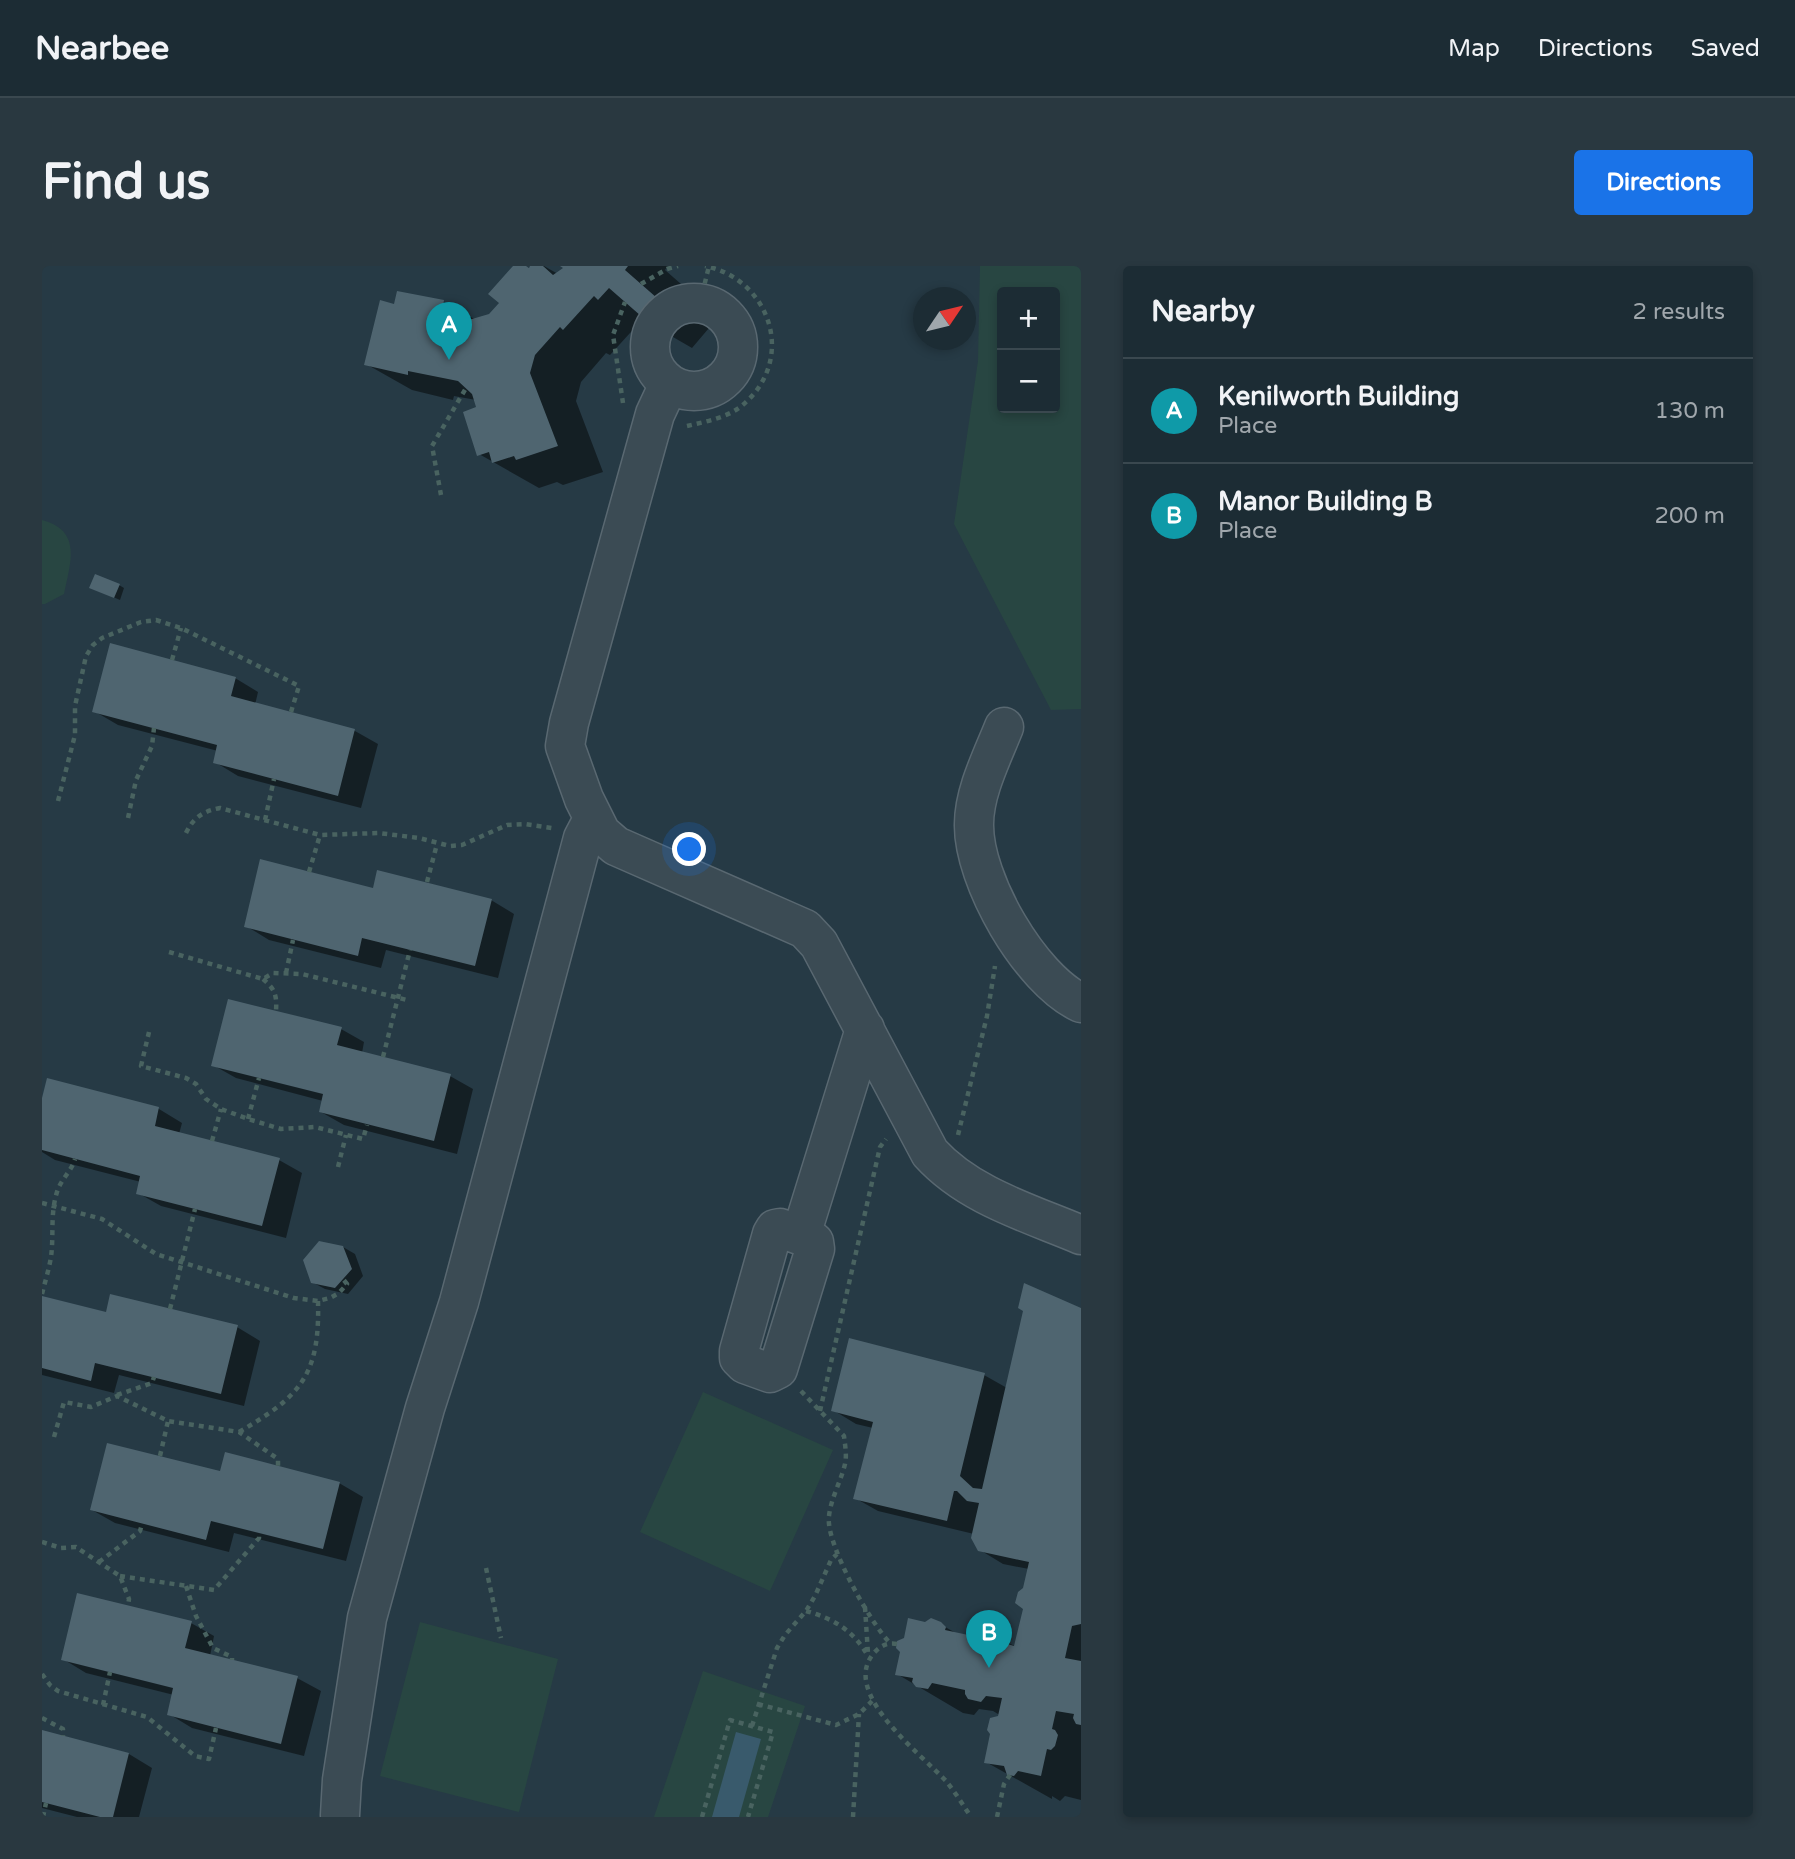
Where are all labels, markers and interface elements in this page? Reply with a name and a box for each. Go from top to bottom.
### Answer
text: Nearbee [35,29,169,68]
text: Map [1448,34,1500,63]
text: Directions [1538,34,1653,63]
text: Saved [1691,34,1760,63]
button: Directions [1574,150,1753,215]
text: Find us [42,153,210,212]
north arrow [913,287,976,350]
map controls [997,287,1060,413]
button: + [997,287,1060,350]
text: Nearby [1151,293,1255,330]
text: 2 results [1632,298,1725,326]
pin: A [426,302,472,360]
button: − [997,350,1060,413]
text: Kenilworth Building [1218,381,1459,412]
text: A [1165,397,1183,425]
text: 130 m [1655,397,1725,425]
text: Place [1218,412,1277,440]
text: Manor Building B [1218,486,1433,517]
text: B [1166,502,1182,530]
text: 200 m [1655,502,1725,530]
text: Place [1218,517,1277,545]
your location [672,832,706,866]
pin: B [966,1610,1012,1668]

